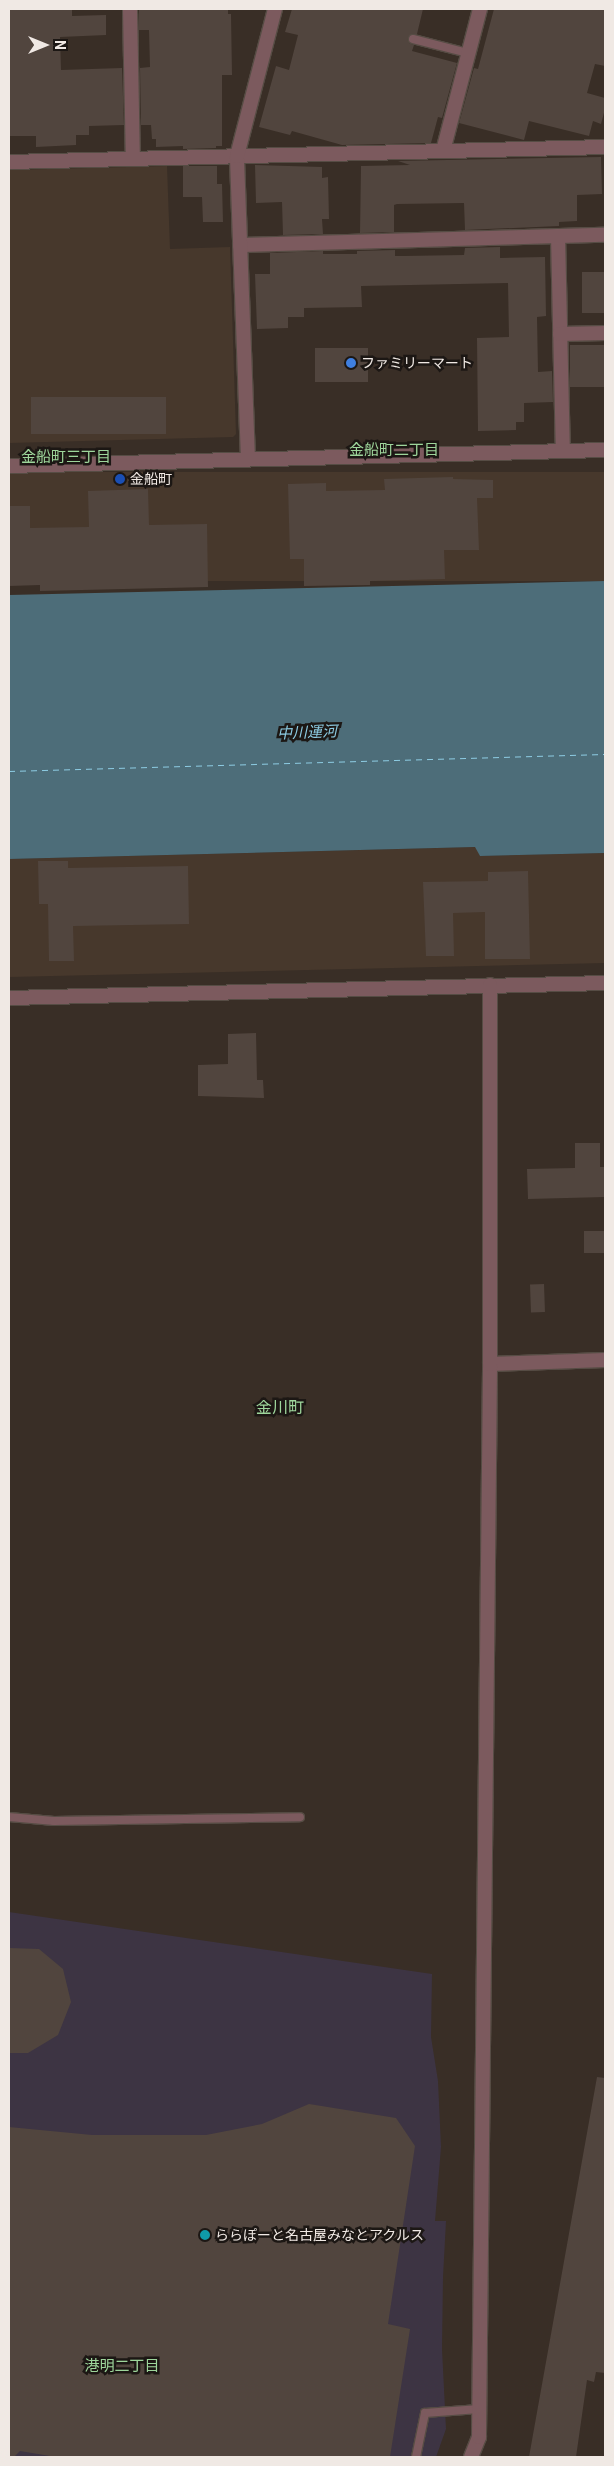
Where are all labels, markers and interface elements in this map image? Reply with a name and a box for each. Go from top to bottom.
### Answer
north arrow [20,20,70,70]
text: N [52,40,68,50]
place label: ファミリーマート [361,355,473,371]
marker: ファミリーマート [345,357,357,369]
district label: 金船町二丁目 [349,442,439,460]
district label: 金船町三丁目 [21,449,111,467]
place label: 金船町 [130,471,172,487]
marker: 金船町 [114,473,126,485]
water label: 中川運河 [277,723,337,743]
district label: 金川町 [256,1398,304,1418]
place label: ららぽーと名古屋みなとアクルス [215,2227,425,2243]
marker: ららぽーと名古屋みなとアクルス [199,2229,211,2241]
district label: 港明二丁目 [85,2358,159,2376]

